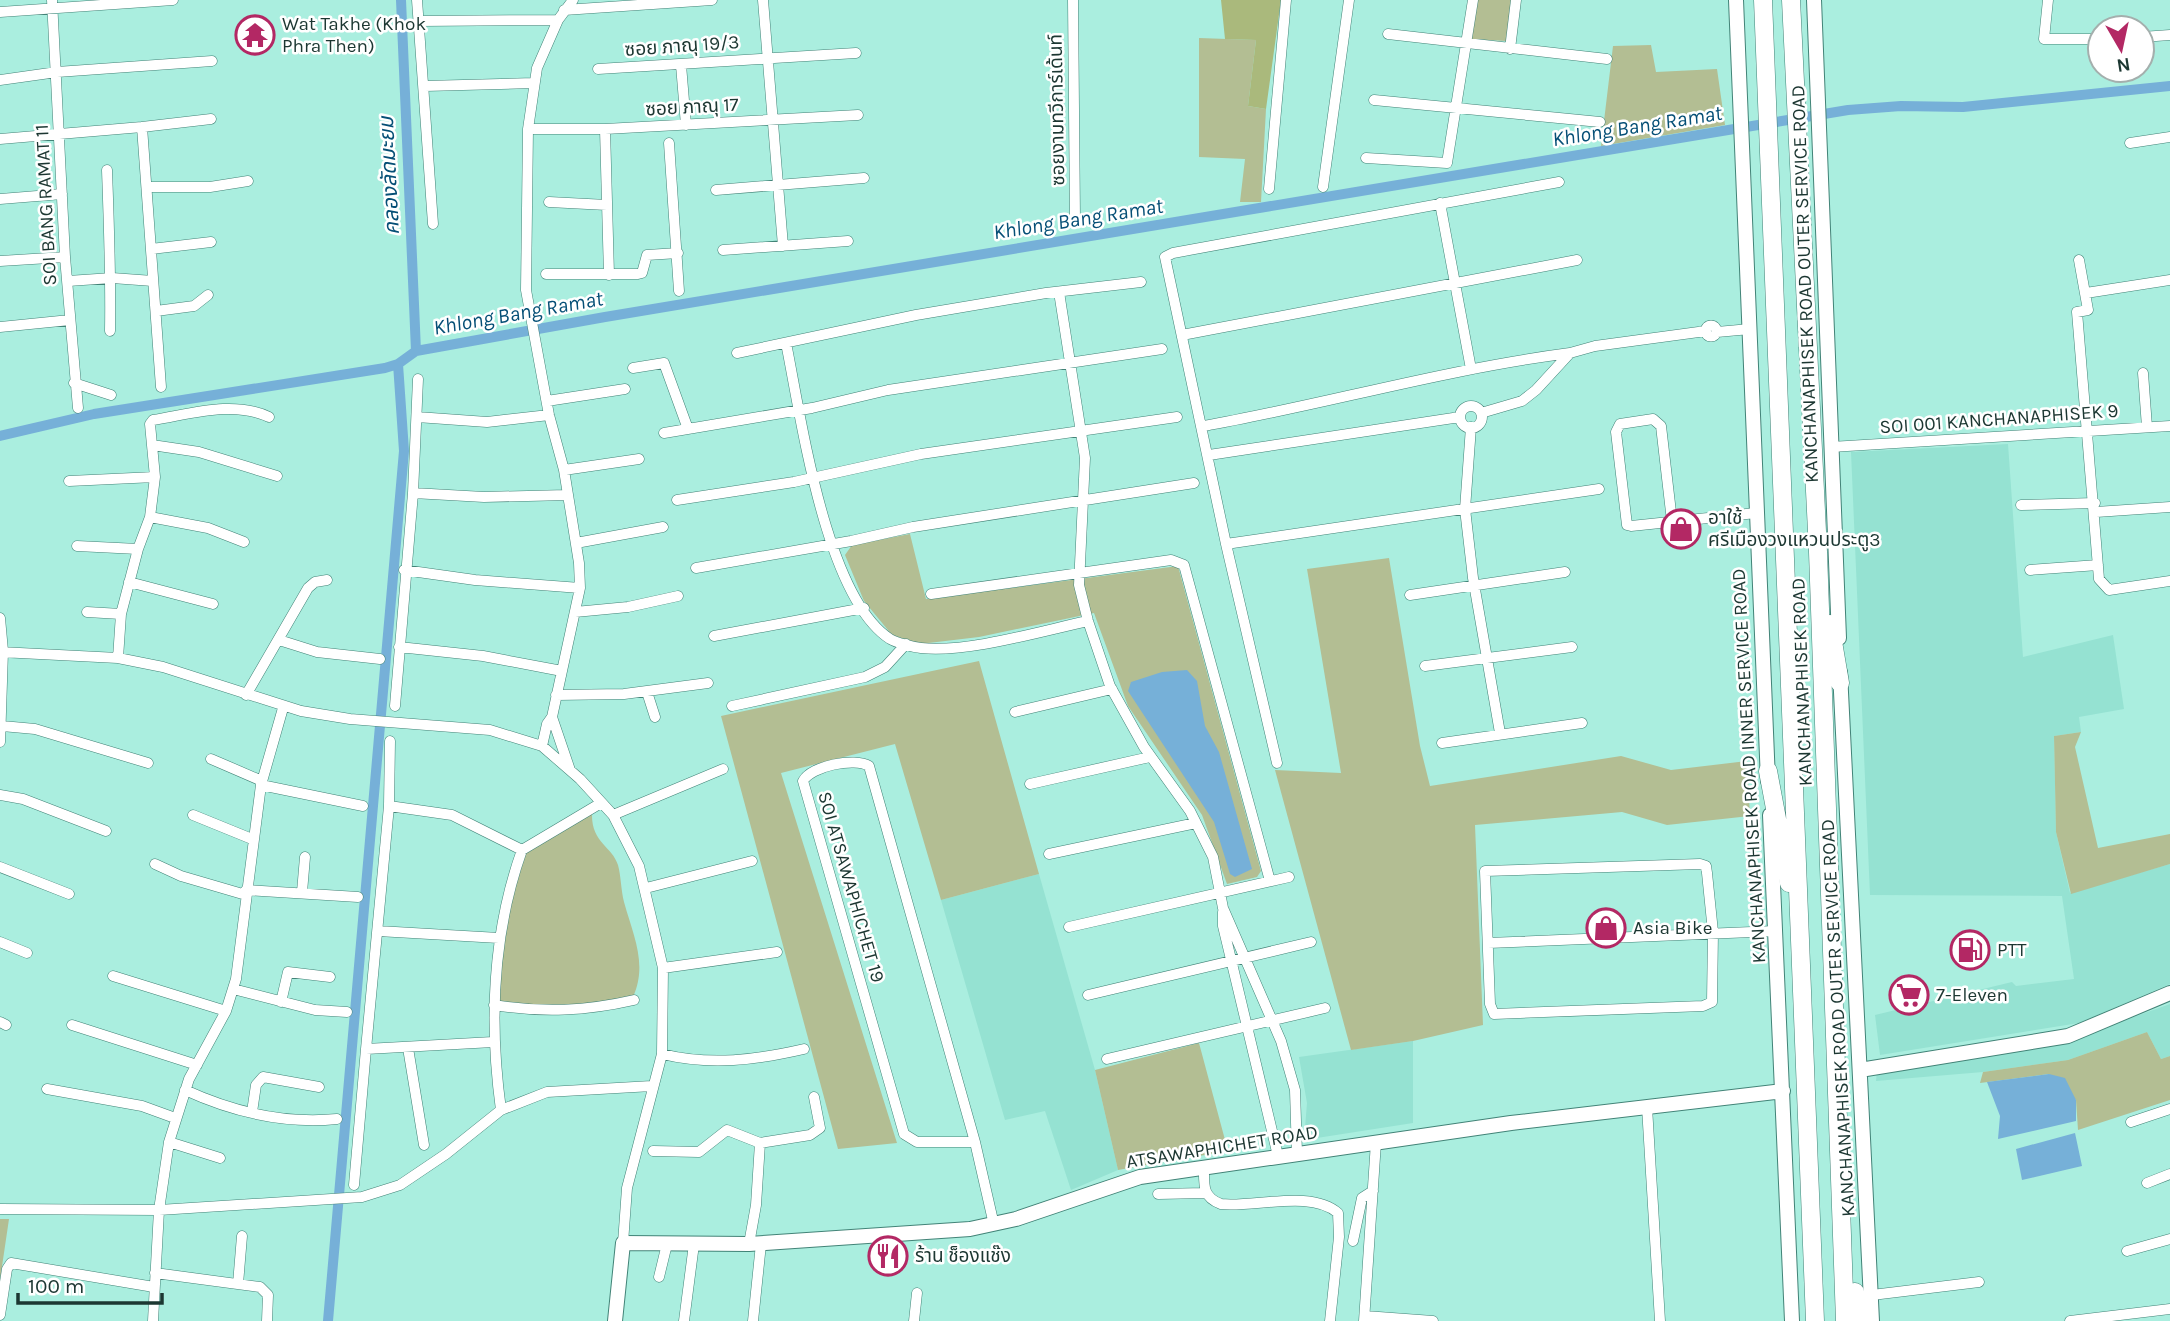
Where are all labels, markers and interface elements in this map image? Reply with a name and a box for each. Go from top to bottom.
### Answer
place label: Wat Takhe (Khok Phra Then) [282,13,426,57]
temple icon: Wat Takhe (Khok Phra Then) [234,14,276,56]
north arrow [2086,14,2156,84]
street label: ซอย ภาณุ 19/3 [624,31,740,61]
street label: ซอยงามทวีการ์เด้นท์ [1044,34,1069,186]
text: N [2115,53,2132,77]
street label: KANCHANAPHISEK ROAD OUTER SERVICE ROAD [1787,85,1823,483]
street label: ซอย ภาณุ 17 [645,94,739,120]
water label: Khlong Bang Ramat [1550,101,1724,151]
water label: คลองลัดมะยม [374,114,404,236]
street label: SOI BANG RAMAT 11 [31,124,61,286]
water label: Khlong Bang Ramat [991,194,1165,244]
water label: Khlong Bang Ramat [431,286,605,340]
street label: SOI 001 KANCHANAPHISEK 9 [1879,400,2119,438]
place label: อาใช้ ศรีเมืองวงแหวนประตู3 [1708,506,1881,552]
shop icon: อาใช้ ศรีเมืองวงแหวนประตู3 [1660,508,1702,550]
street label: KANCHANAPHISEK ROAD INNER SERVICE ROAD [1728,568,1770,964]
street label: KANCHANAPHISEK ROAD [1787,577,1817,787]
street label: SOI ATSAWAPHICHET 19 [813,789,889,985]
street label: KANCHANAPHISEK ROAD OUTER SERVICE ROAD [1817,819,1859,1217]
shop icon: Asia Bike [1585,907,1627,949]
place label: Asia Bike [1633,917,1712,939]
fuel station icon: PTT [1949,929,1991,971]
place label: PTT [1997,939,2027,961]
supermarket icon: 7-Eleven [1888,974,1930,1016]
place label: 7-Eleven [1936,984,2008,1006]
street label: ATSAWAPHICHET ROAD [1125,1121,1319,1173]
restaurant icon: ร้าน ช็องแช๊ง [867,1235,909,1277]
place label: ร้าน ช็องแช๊ง [915,1244,1011,1267]
scale bar [18,1262,161,1306]
text: 100 m [28,1274,85,1298]

